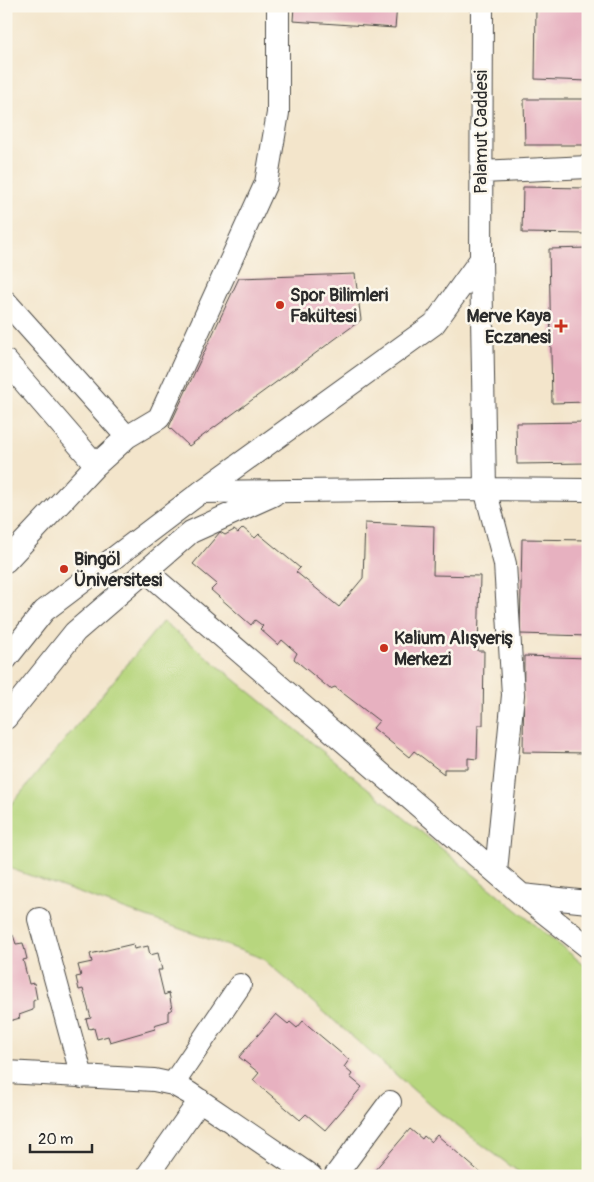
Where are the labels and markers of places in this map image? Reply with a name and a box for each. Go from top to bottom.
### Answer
place label: Spor Bilimleri Fakültesi [290,284,388,328]
marker: Spor Bilimleri Fakültesi [274,299,286,311]
place label: Merve Kaya Eczanesi [467,305,552,349]
marker: Merve Kaya Eczanesi [555,320,567,332]
place label: Bingöl Üniversitesi [74,548,162,592]
marker: Bingöl Üniversitesi [58,563,70,575]
place label: Kalium Alışveriş Merkezi [394,627,514,671]
marker: Kalium Alışveriş Merkezi [378,642,390,654]

